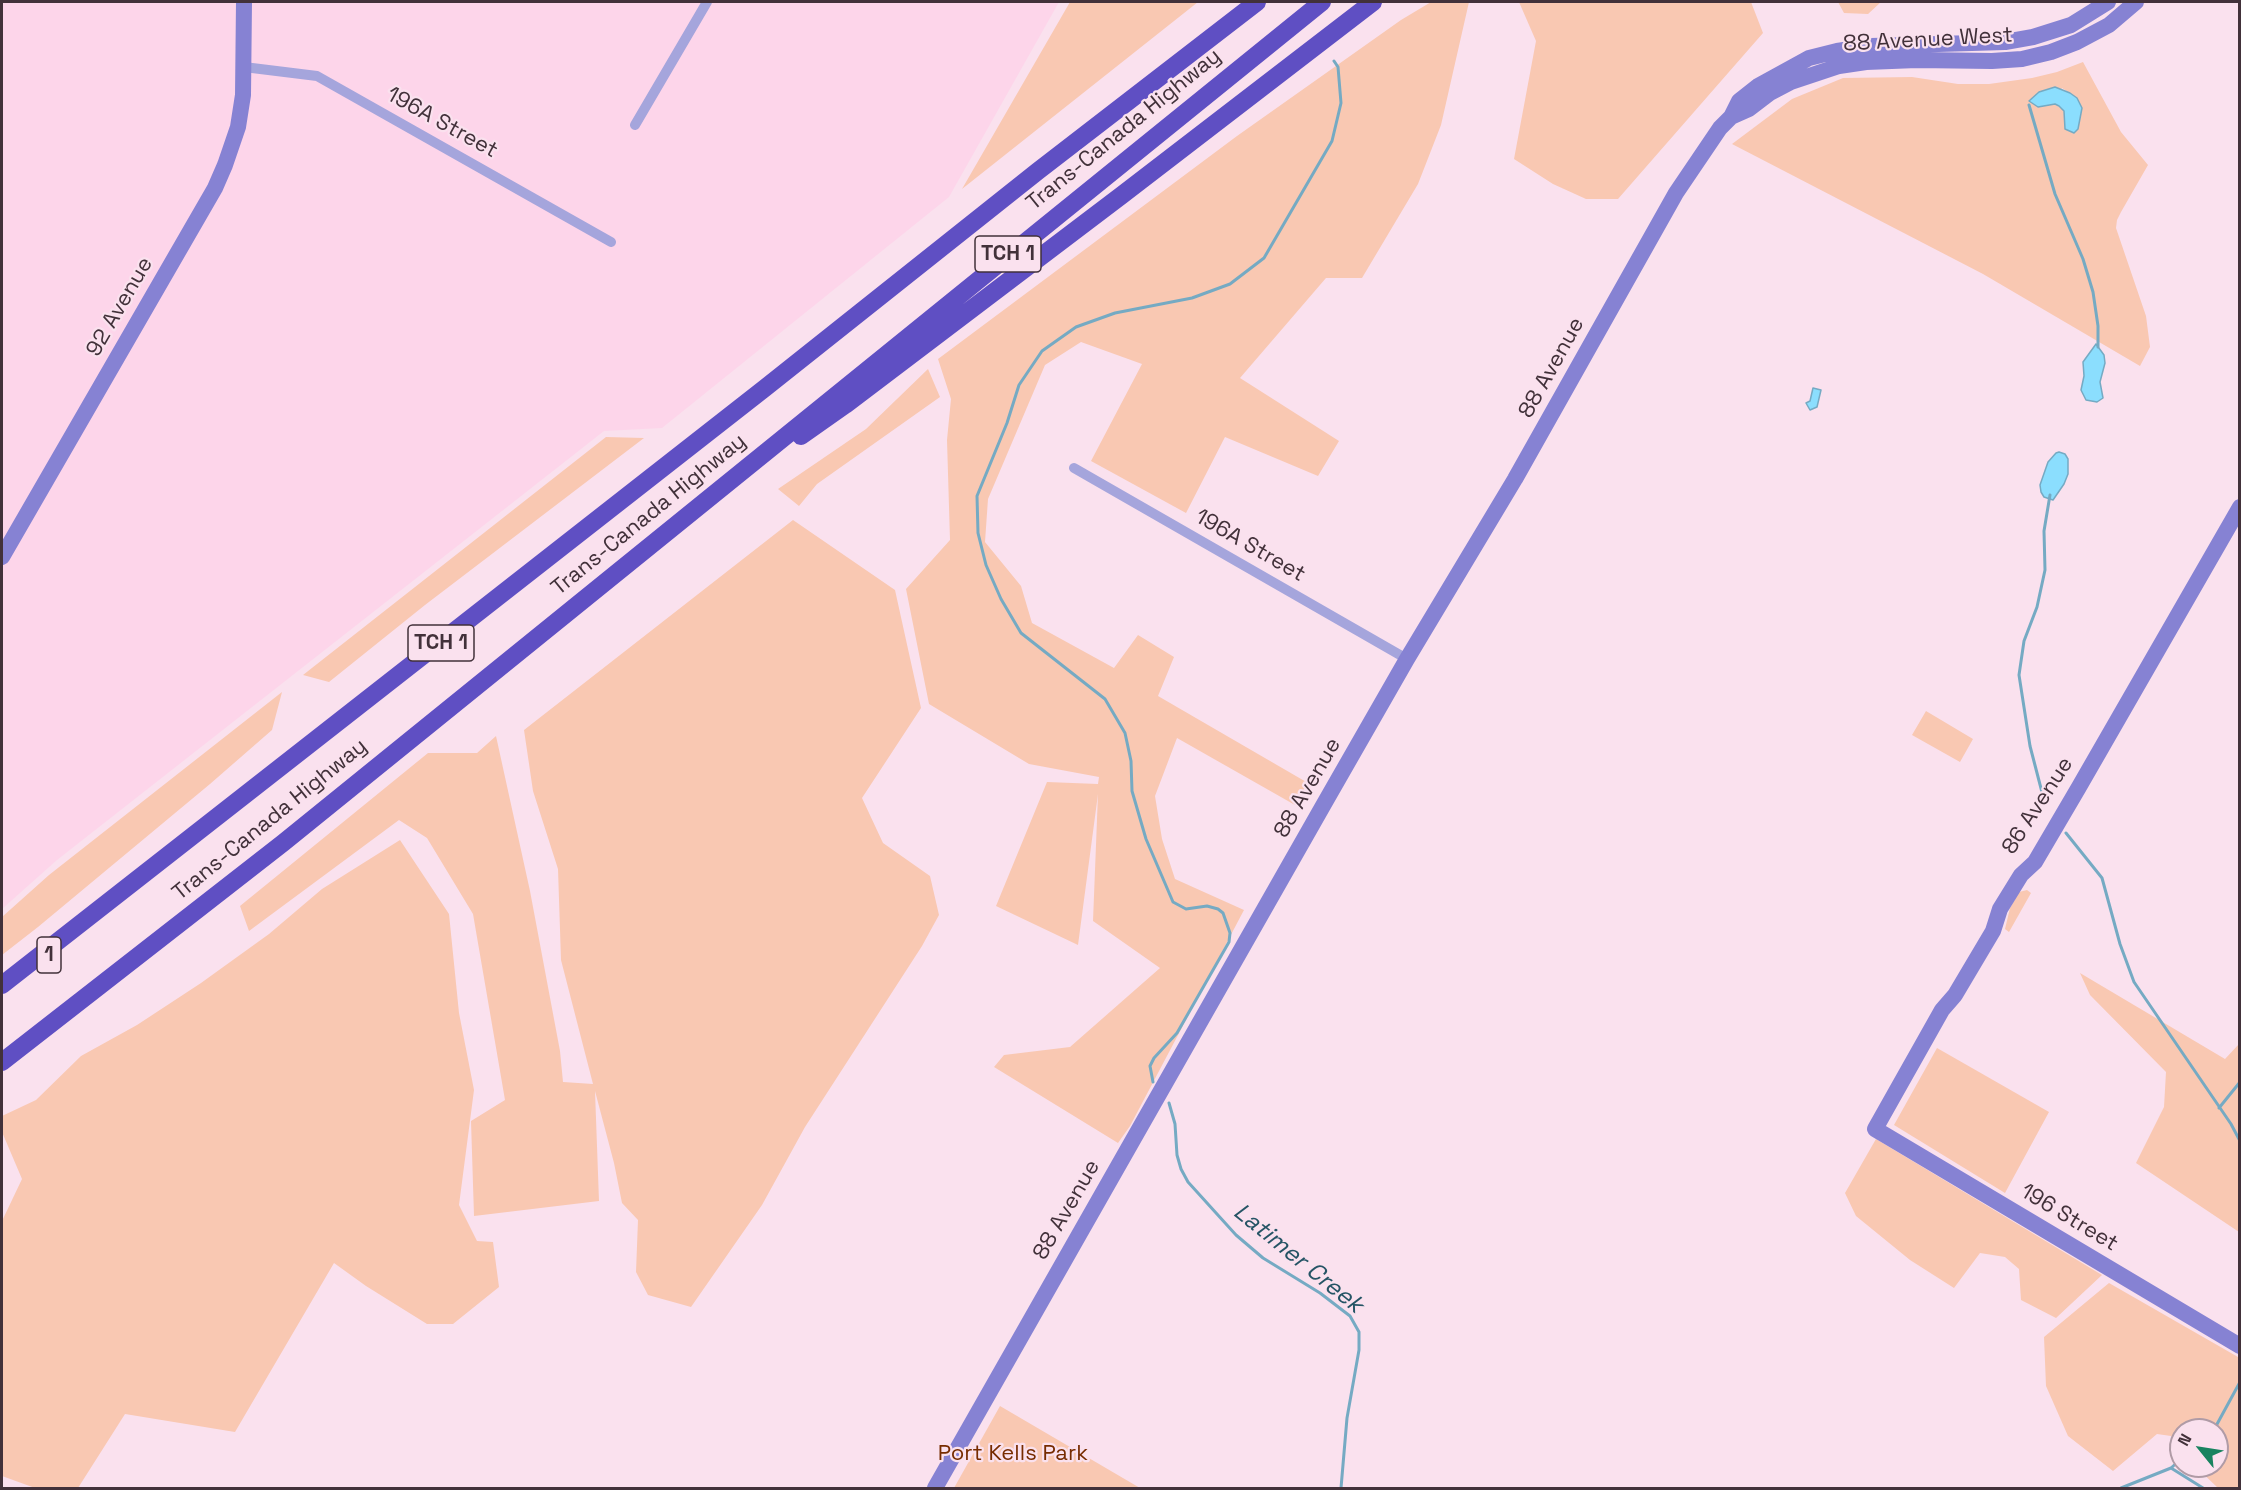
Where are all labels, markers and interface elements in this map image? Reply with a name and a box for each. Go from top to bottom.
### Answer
street label: 88 Avenue West [1842,22,2014,58]
street label: Trans-Canada Highway [1021,43,1227,217]
street label: 196A Street [382,82,502,164]
road number: TCH 1 [975,236,1041,272]
street label: 92 Avenue [81,253,159,361]
street label: 88 Avenue [1514,313,1590,423]
street label: Trans-Canada Highway [546,428,752,602]
street label: 196A Street [1190,504,1310,588]
road number: TCH 1 [408,625,474,661]
street label: Trans-Canada Highway [167,733,373,907]
street label: 88 Avenue [1269,733,1347,843]
street label: 86 Avenue [1997,752,2079,860]
road number: 1 [37,937,61,973]
street label: 88 Avenue [1028,1155,1106,1265]
street label: 196 Street [2015,1179,2123,1257]
water label: Latimer Creek [1227,1198,1369,1320]
north arrow [2169,1418,2229,1478]
text: N [2173,1430,2196,1450]
park label: Port Kells Park [938,1441,1088,1467]

